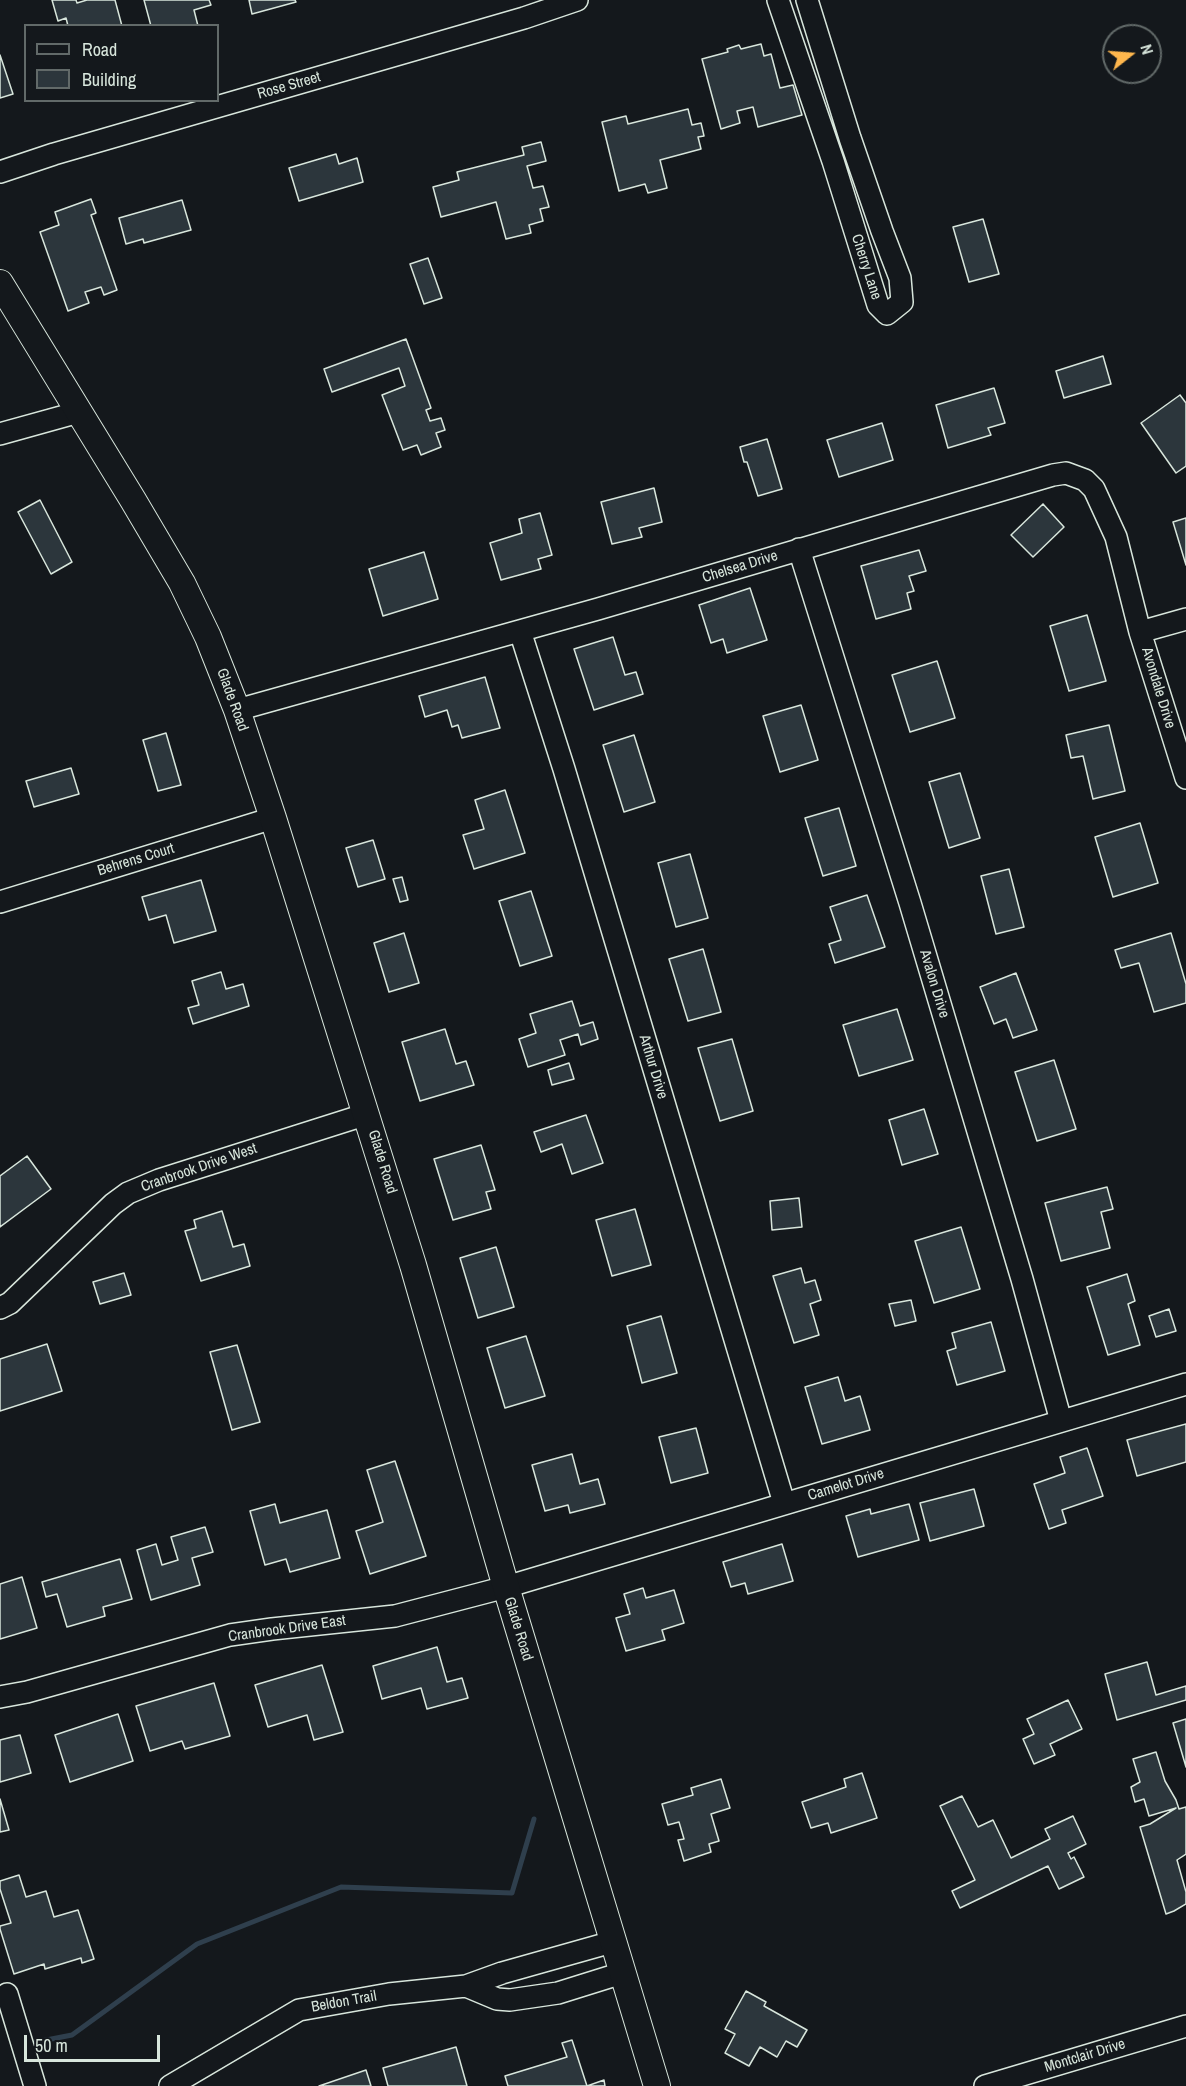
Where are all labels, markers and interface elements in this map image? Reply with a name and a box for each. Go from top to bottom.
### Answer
legend [24,24,219,102]
north arrow [1102,24,1162,84]
text: Road [82,37,117,62]
text: N [1135,42,1159,57]
text: Building [82,67,136,92]
street label: Rose Street [255,68,323,104]
street label: Cherry Lane [847,232,885,302]
street label: Chelsea Drive [700,547,780,587]
street label: Avondale Drive [1137,645,1179,731]
street label: Glade Road [212,666,252,734]
street label: Behrens Court [95,840,177,880]
street label: Avalon Drive [915,948,953,1020]
street label: Arthur Drive [635,1033,671,1101]
street label: Glade Road [364,1128,400,1196]
street label: Cranbrook Drive West [139,1140,259,1196]
street label: Camelot Drive [806,1465,886,1505]
street label: Glade Road [500,1595,536,1663]
street label: Cranbrook Drive East [227,1612,347,1646]
street label: Beldon Trail [310,1987,378,2017]
scale bar [27,2023,164,2061]
text: 50 m [35,2033,68,2058]
street label: Montclair Drive [1042,2035,1128,2077]

